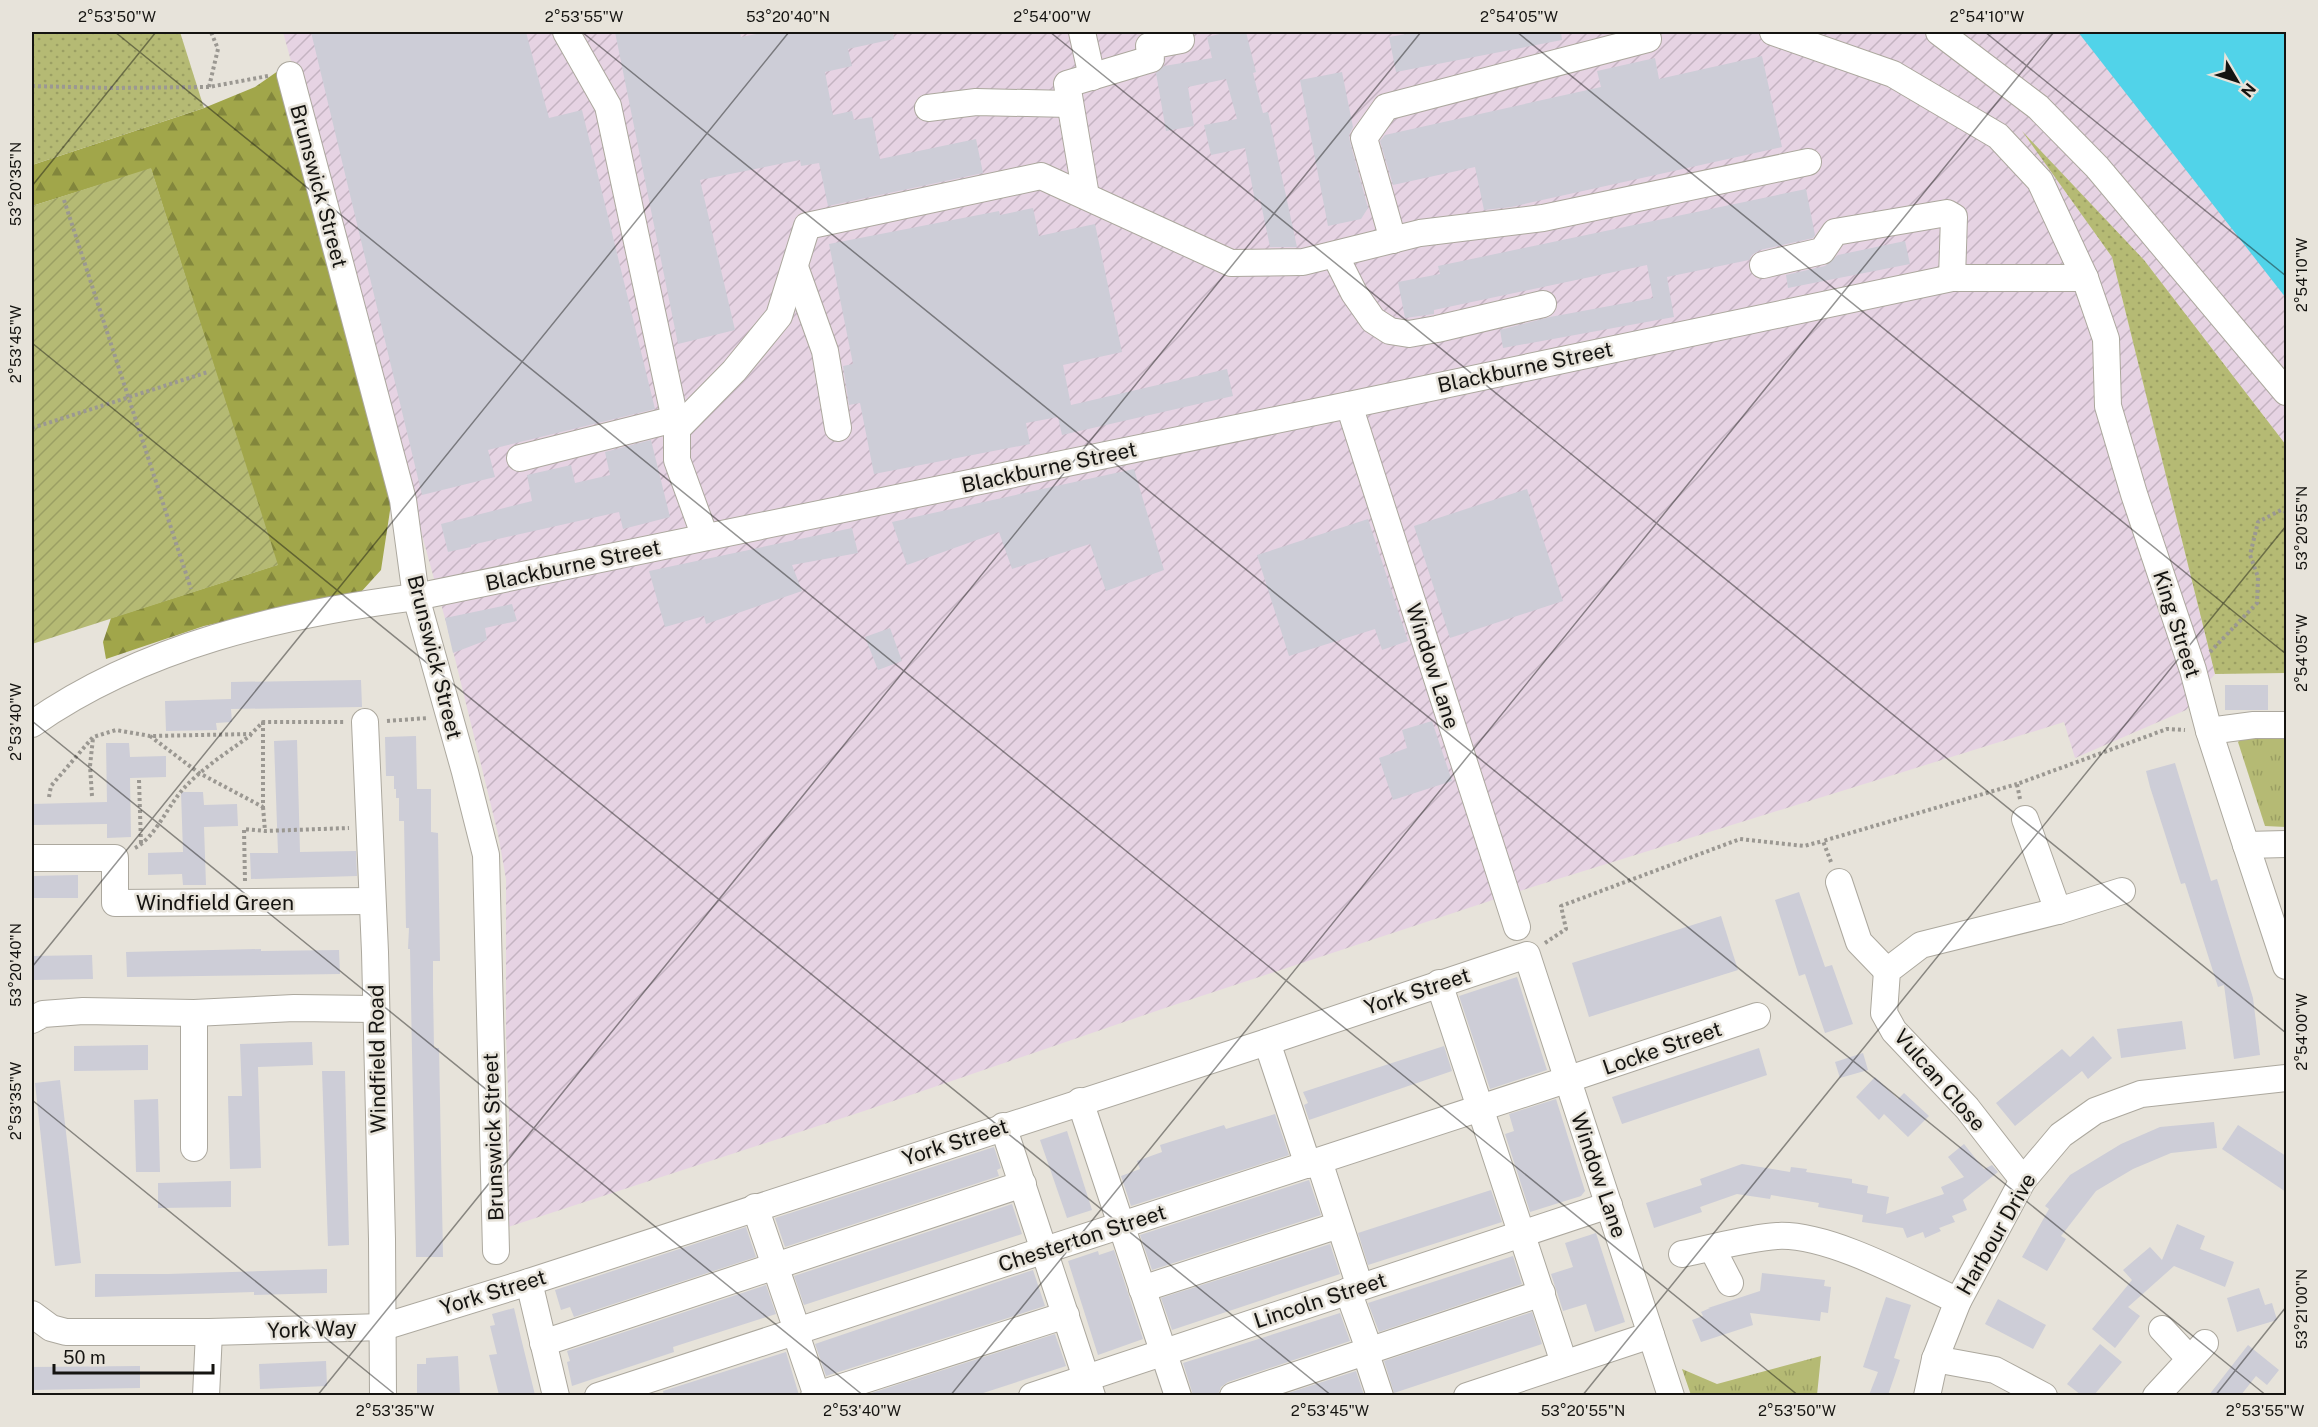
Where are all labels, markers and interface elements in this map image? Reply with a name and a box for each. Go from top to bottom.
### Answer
text: 2°53'50"W [78,8,156,25]
text: 2°53'55"W [545,8,623,25]
text: 53°20'40"N [746,8,830,25]
text: 2°54'00"W [1013,8,1091,25]
text: 2°54'05"W [1480,8,1558,25]
text: 2°54'10"W [1950,8,2024,25]
north arrow [2207,51,2267,111]
text: N [2237,79,2260,101]
street label: Brunswick Street [285,101,353,271]
text: 53°20'35"N [7,142,24,226]
text: 2°54'10"W [2293,238,2310,312]
text: 2°53'45"W [7,305,24,383]
street label: Blackburne Street [1435,336,1615,398]
street label: Blackburne Street [959,436,1139,498]
text: 53°20'55"N [2293,486,2310,570]
street label: Blackburne Street [483,534,663,596]
street label: King Street [2148,567,2206,681]
street label: Brunswick Street [403,572,467,742]
street label: Window Lane [1401,600,1465,732]
text: 2°54'05"W [2293,614,2310,692]
text: 2°53'40"W [7,683,24,761]
street label: Windfield Green [136,890,294,915]
text: 53°20'40"N [7,923,24,1007]
street label: York Street [1361,962,1473,1020]
street label: Windfield Road [363,984,391,1134]
text: 2°54'00"W [2293,993,2310,1071]
street label: Locke Street [1599,1016,1725,1080]
street label: Vulcan Close [1889,1024,1991,1136]
street label: Brunswick Street [478,1052,508,1222]
text: 2°53'35"W [7,1062,24,1140]
street label: Window Lane [1566,1109,1632,1241]
street label: York Street [899,1113,1011,1171]
street label: Harbour Drive [1951,1169,2041,1299]
street label: Chesterton Street [995,1199,1169,1277]
street label: York Street [437,1264,549,1320]
street label: Lincoln Street [1251,1267,1389,1333]
text: 53°21'00"N [2293,1269,2310,1349]
street label: York Way [267,1315,357,1343]
scale bar [54,1337,213,1375]
text: 50 m [63,1347,106,1368]
text: 2°53'35"W [356,1402,434,1419]
text: 2°53'40"W [823,1402,901,1419]
text: 2°53'45"W [1291,1402,1369,1419]
text: 53°20'55"N [1541,1402,1625,1419]
text: 2°53'50"W [1758,1402,1836,1419]
text: 2°53'55"W [2226,1402,2304,1419]

